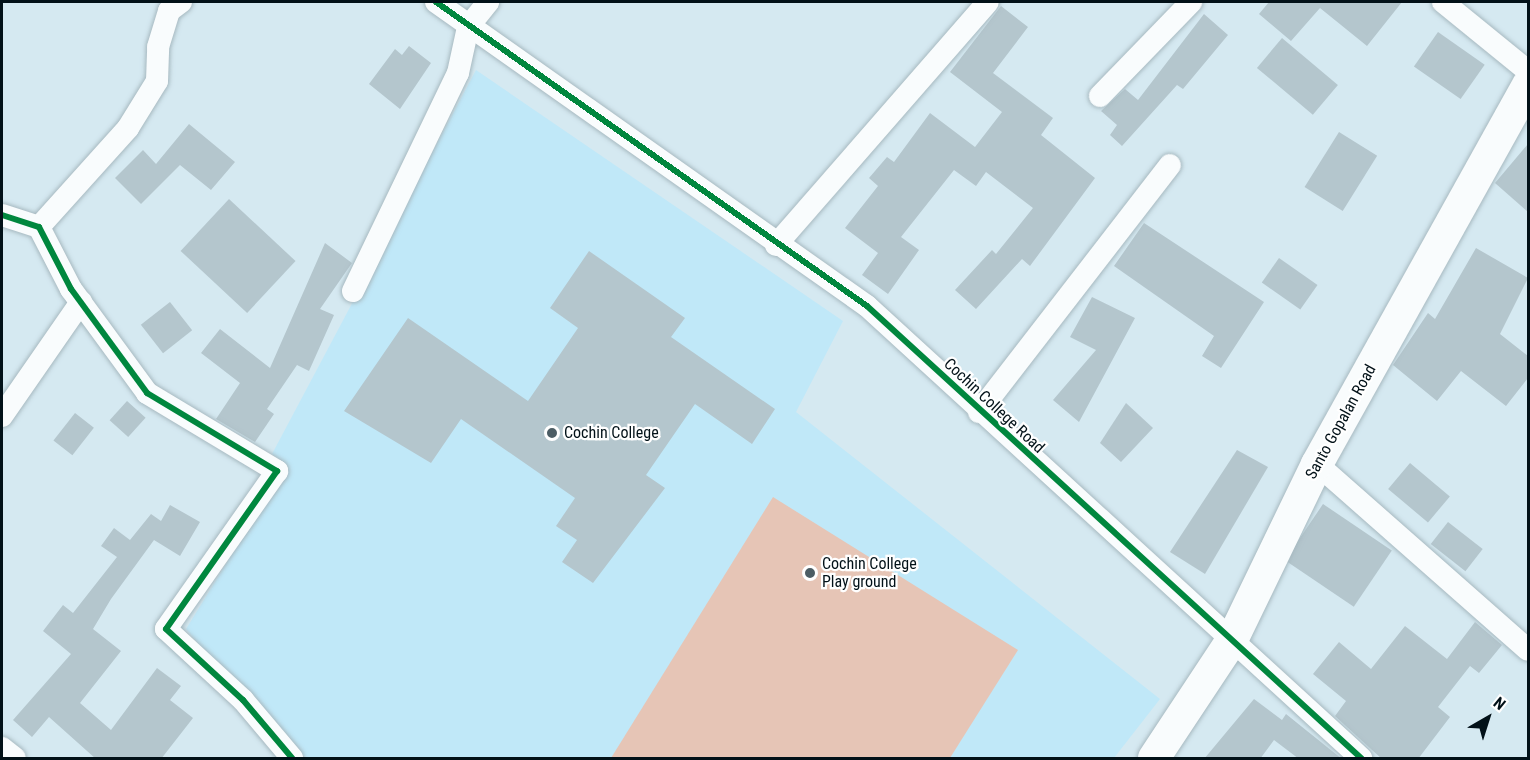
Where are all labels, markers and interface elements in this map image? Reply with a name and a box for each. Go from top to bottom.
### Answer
street label: Cochin College Road [940,354,1048,458]
street label: Santo Gopalan Road [1302,361,1380,483]
place label: Cochin College [564,423,659,443]
marker: Cochin College [545,426,559,440]
place label: Cochin College Play ground [822,554,917,592]
marker: Cochin College Play ground [803,566,817,580]
north arrow [1458,688,1518,748]
text: N [1490,693,1509,714]

